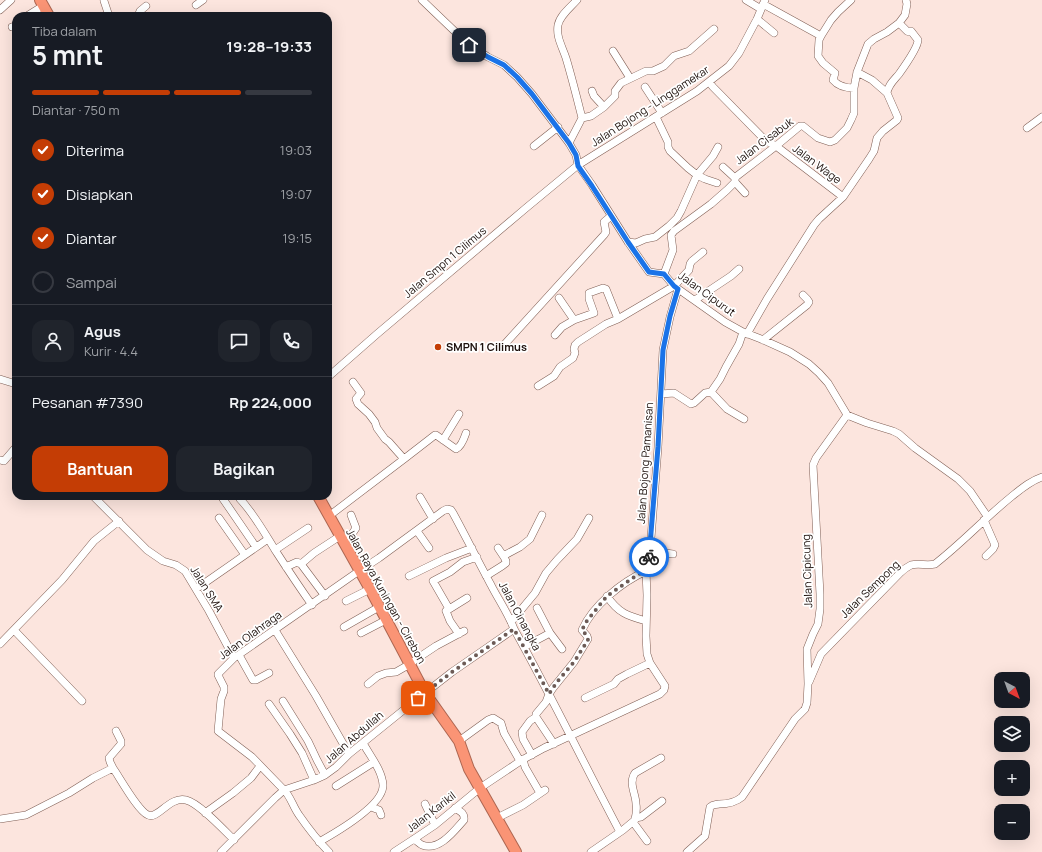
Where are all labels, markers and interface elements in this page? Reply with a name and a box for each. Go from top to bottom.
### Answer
text: Tiba dalam [32,22,97,40]
pin [452,28,486,62]
icon: home [458,34,480,56]
text: 19:28–19:33 [226,36,312,57]
text: 5 mnt [32,37,103,73]
street label: Jalan Bojong - Linggamekar [588,62,712,150]
text: Diantar · 750 m [32,101,120,119]
street label: Jalan Cisabuk [731,113,796,167]
icon: check [32,139,54,161]
text: Diterima [66,140,124,161]
street label: Jalan Wage [790,140,845,187]
text: 19:03 [280,141,312,159]
icon: check [32,183,54,205]
text: Disiapkan [66,184,133,205]
text: 19:07 [281,185,312,203]
street label: Jalan Smpn 1 Cilimus [400,222,489,301]
icon: check [32,227,54,249]
text: Diantar [66,228,117,249]
text: 19:15 [282,229,312,247]
street label: Jalan Cipurut [676,268,739,319]
text: Sampai [66,272,117,293]
button: person [32,320,74,362]
button: chat [218,320,260,362]
button: phone [270,320,312,362]
text: Agus [84,321,121,342]
place label: SMPN 1 Cilimus [446,339,527,354]
text: Kurir · 4.4 [84,342,138,360]
marker: SMPN 1 Cilimus [433,342,443,352]
text: Pesanan #7390 [32,392,143,413]
text: Rp 224,000 [229,392,312,413]
street label: Jalan Bojong Pamanisan [633,402,656,524]
button: Bantuan [32,446,168,492]
button: Bagikan [176,446,312,492]
street label: Jalan Raya Kuningan - Cirebon [343,526,430,666]
street label: Jalan Cipicung [798,534,815,608]
courier [629,537,669,577]
icon: bike [638,546,660,568]
street label: Jalan Sempong [837,556,903,621]
street label: Jalan SMA [187,563,227,615]
street label: Jalan Cinangka [496,579,545,653]
street label: Jalan Olahraga [215,607,284,662]
north arrow [994,672,1030,708]
map controls [994,672,1030,840]
pin [401,681,435,715]
icon: bag [407,687,429,709]
street label: Jalan Abdullah [321,707,386,766]
button: layers [994,716,1030,752]
button: + [994,760,1030,796]
street label: Jalan Karikil [403,788,458,835]
button: − [994,804,1030,840]

